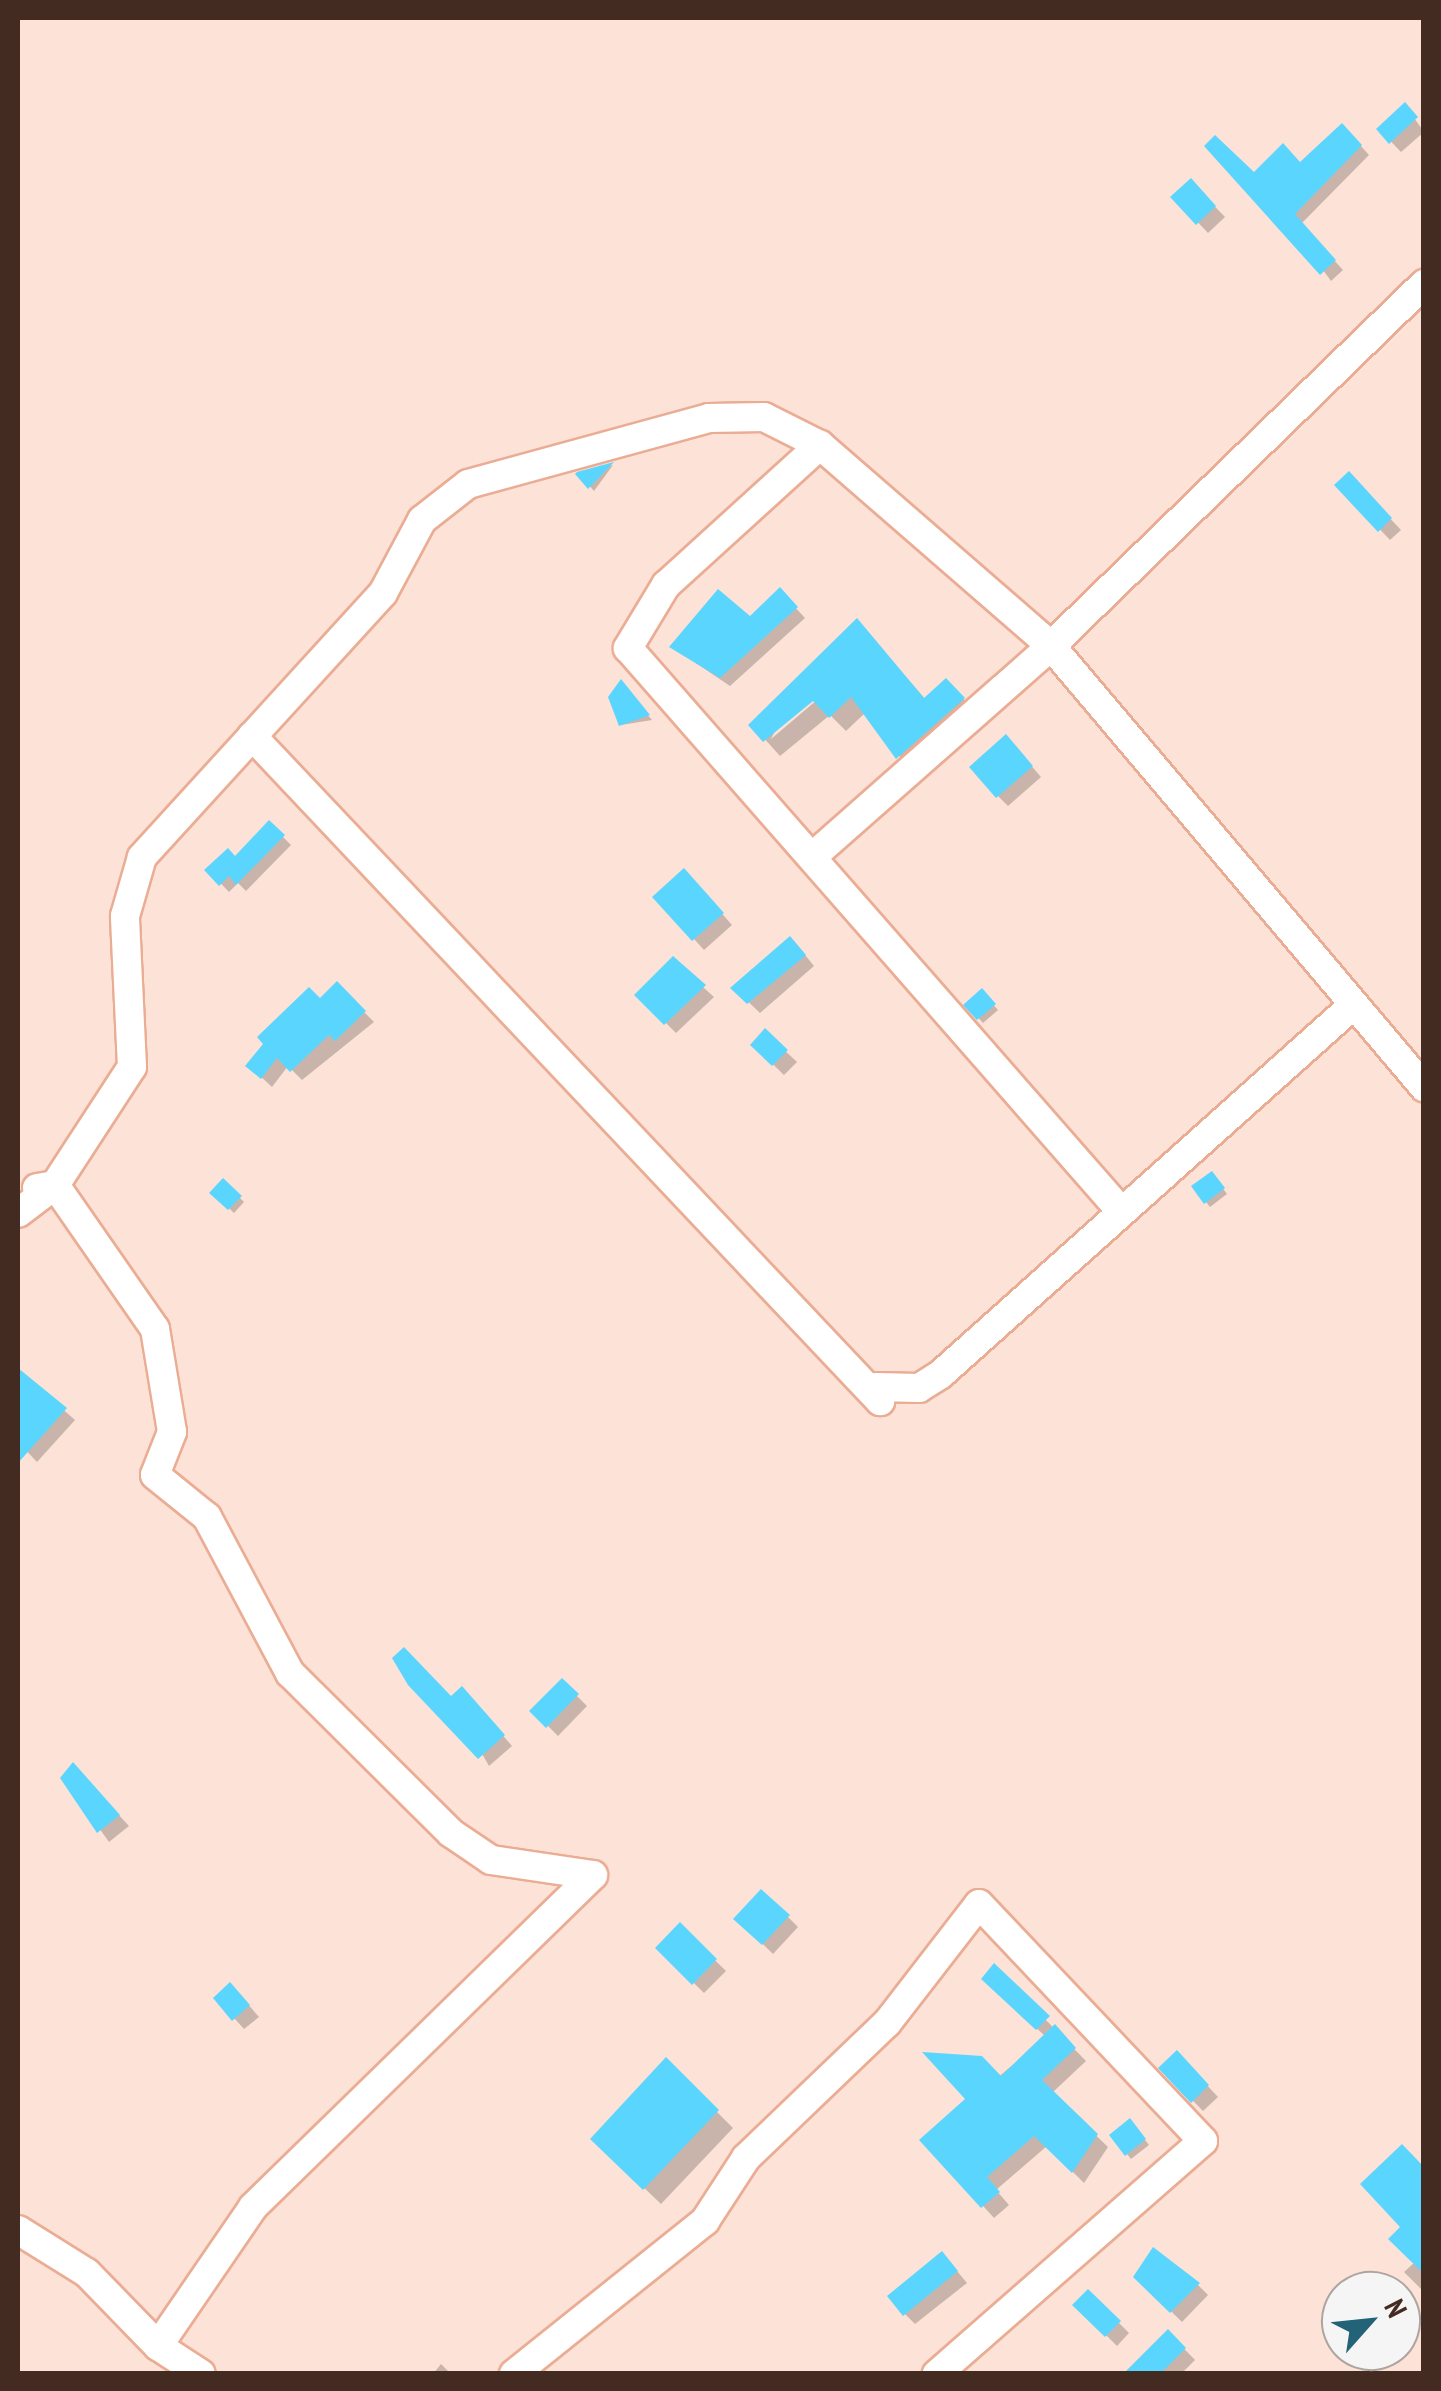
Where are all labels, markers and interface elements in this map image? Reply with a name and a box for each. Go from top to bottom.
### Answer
north arrow [1321,2271,1421,2371]
text: N [1376,2293,1416,2323]

